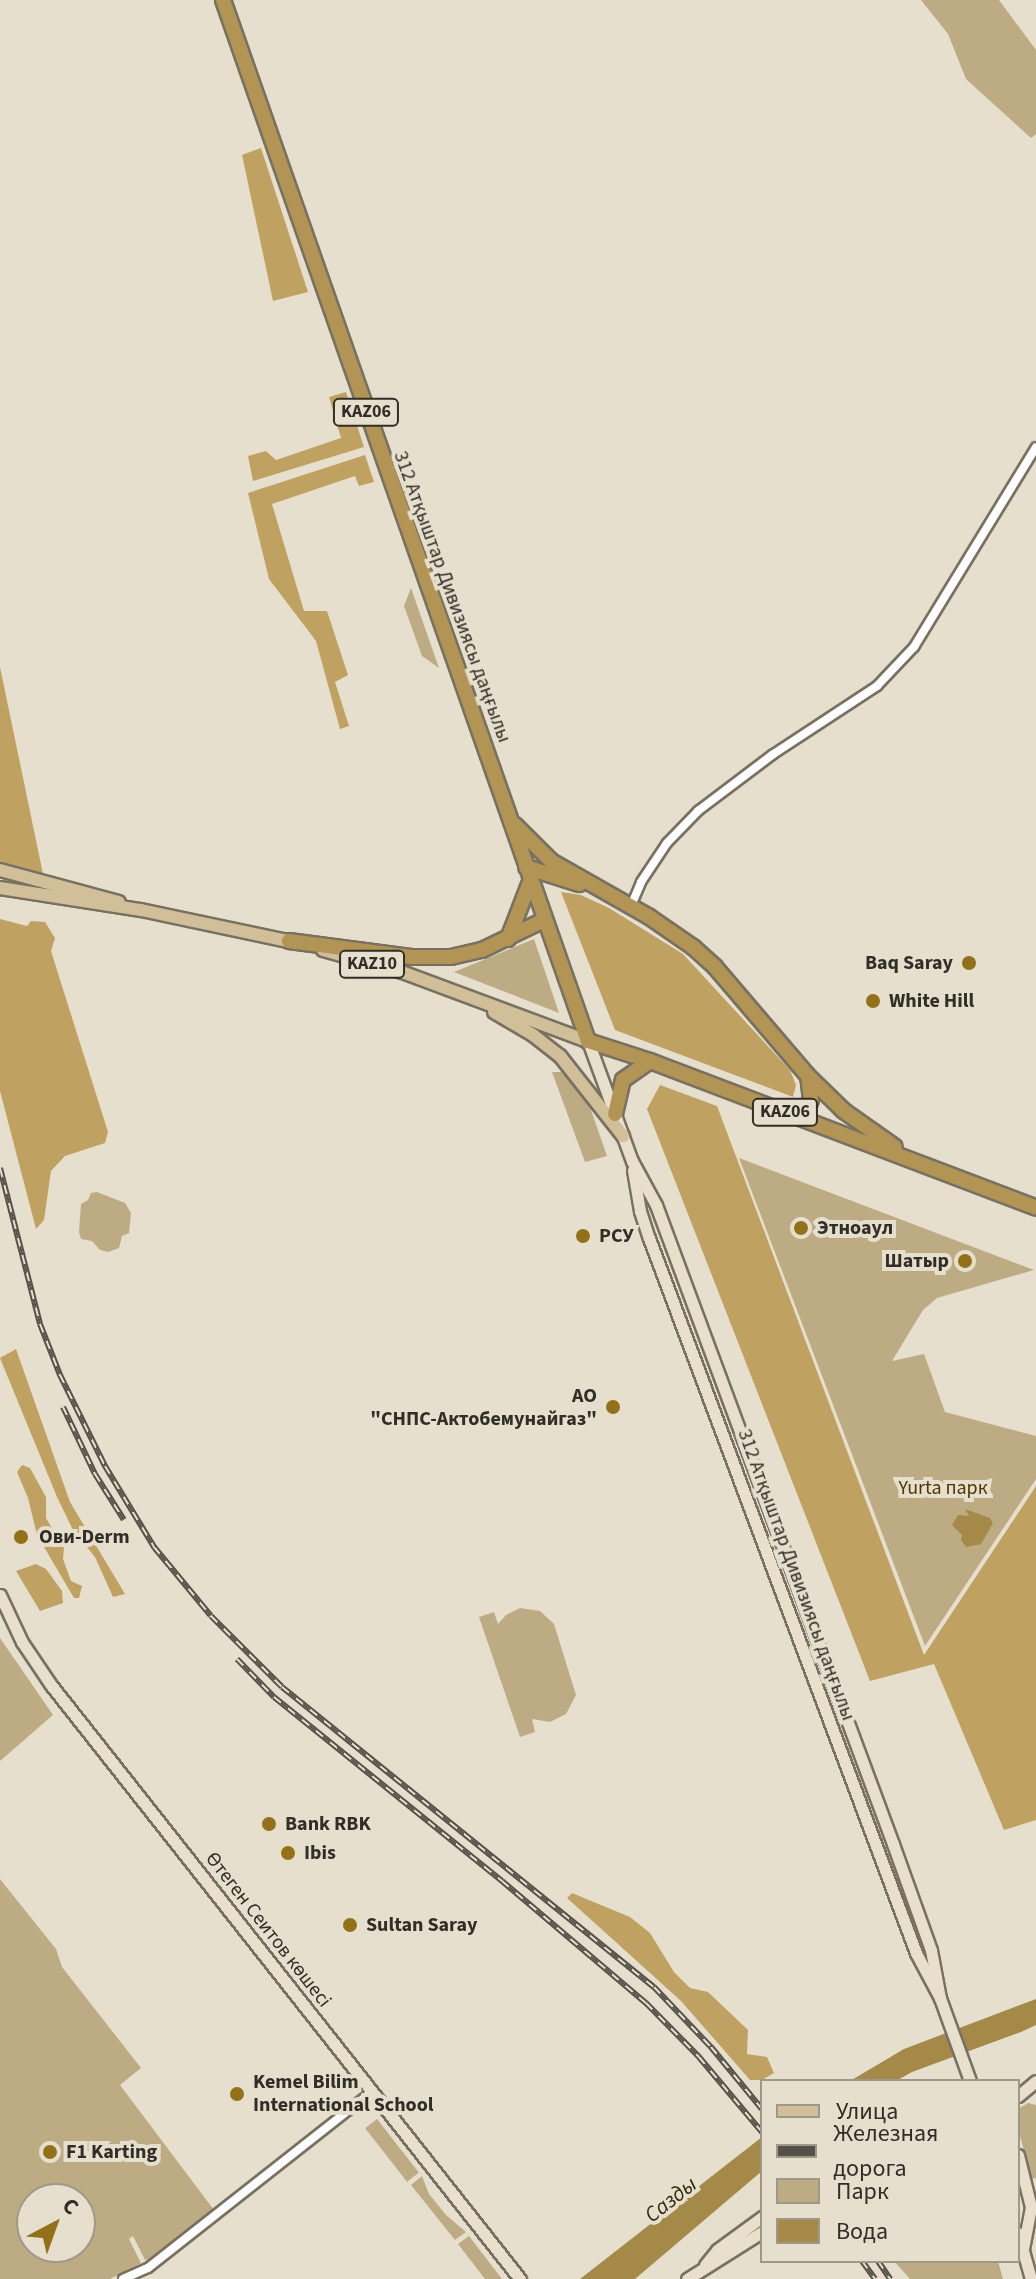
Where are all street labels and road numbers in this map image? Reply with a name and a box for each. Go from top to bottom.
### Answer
road number: KАZ06 [332,398,400,426]
street label: 312 Атқыштар Дивизиясы даңғылы [388,448,516,746]
road number: KAZ10 [338,950,406,978]
road number: KАZ06 [751,1098,819,1126]
street label: 312 Атқыштар Дивизиясы даңғылы [732,1426,860,1724]
street label: Өтеген Сеитов көшесі [200,1848,336,2012]

